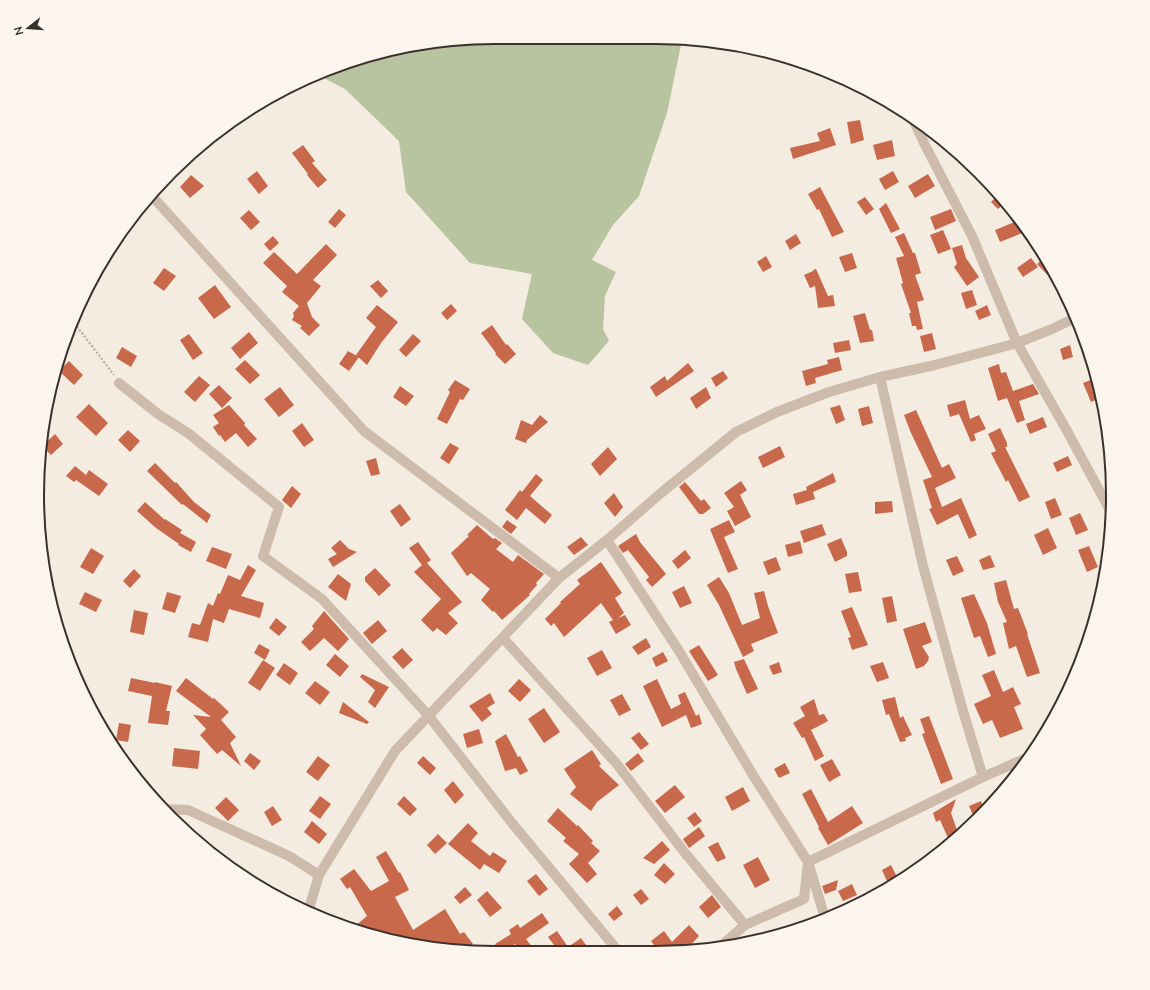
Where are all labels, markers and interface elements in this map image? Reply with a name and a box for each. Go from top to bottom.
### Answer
north arrow [8,8,48,48]
text: N [11,25,26,37]

